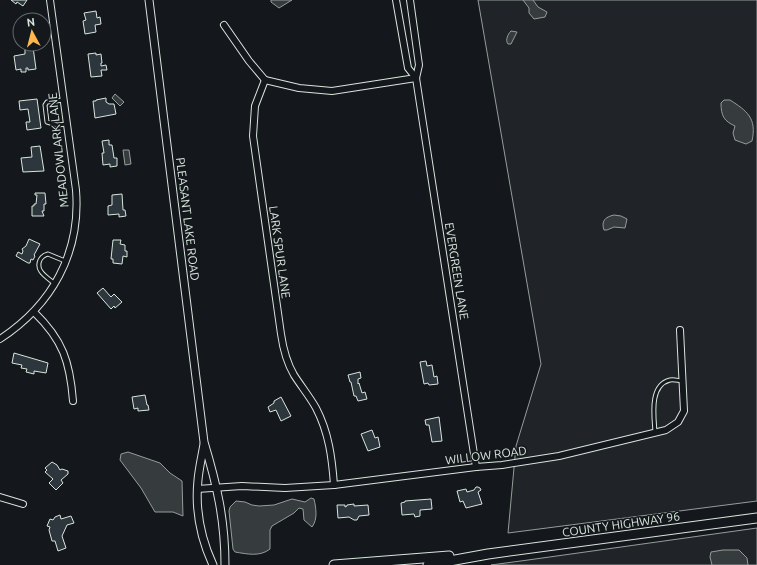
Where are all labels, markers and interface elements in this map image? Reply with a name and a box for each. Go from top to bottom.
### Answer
north arrow [12,12,52,52]
text: N [26,16,36,29]
street label: MEADOWLARK LANE [45,92,70,208]
street label: PLEASANT LAKE ROAD [174,157,202,281]
street label: LARK SPUR LANE [267,205,293,299]
street label: EVERGREEN LANE [443,221,471,321]
street label: WILLOW ROAD [444,444,528,466]
street label: COUNTY HIGHWAY 96 [561,509,681,539]

